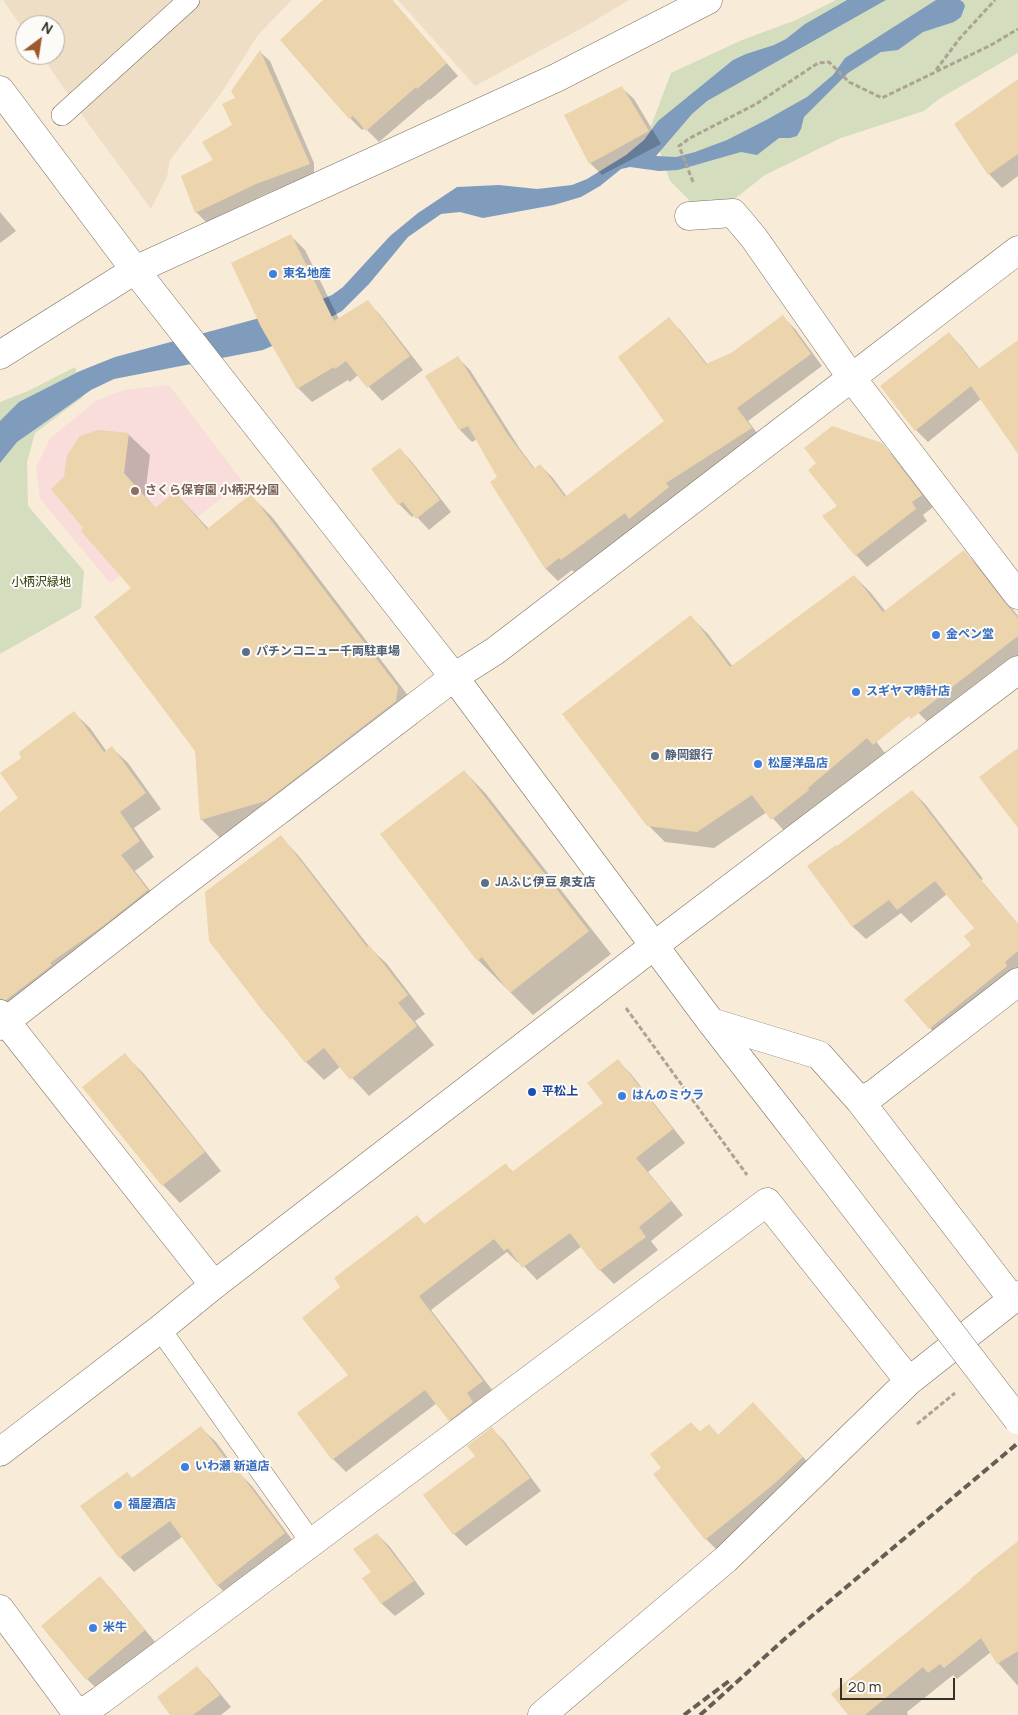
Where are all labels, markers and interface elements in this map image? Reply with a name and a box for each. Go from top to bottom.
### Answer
north arrow [15,15,65,65]
text: N [38,17,57,38]
place label: 東名地産 [283,267,331,281]
marker: 東名地産 [267,268,279,280]
place label: さくら保育園 小柄沢分園 [145,484,279,498]
marker: さくら保育園 小柄沢分園 [129,485,141,497]
park label: 小柄沢緑地 [11,576,71,590]
place label: 金ペン堂 [946,628,994,642]
marker: 金ペン堂 [930,629,942,641]
place label: パチンコニュー千両駐車場 [256,645,400,659]
marker: パチンコニュー千両駐車場 [240,646,252,658]
place label: スギヤマ時計店 [866,685,950,699]
marker: スギヤマ時計店 [850,686,862,698]
place label: 静岡銀行 [665,749,713,763]
marker: 静岡銀行 [649,750,661,762]
place label: 松屋洋品店 [768,757,828,771]
marker: 松屋洋品店 [752,758,764,770]
place label: JAふじ伊豆 泉支店 [495,876,595,890]
marker: JAふじ伊豆 泉支店 [479,877,491,889]
place label: 平松上 [542,1085,578,1099]
marker: 平松上 [526,1086,538,1098]
place label: はんのミウラ [632,1089,704,1103]
marker: はんのミウラ [616,1090,628,1102]
place label: いわ瀬 新道店 [195,1460,269,1474]
marker: いわ瀬 新道店 [179,1461,191,1473]
place label: 福屋酒店 [128,1498,176,1512]
marker: 福屋酒店 [112,1499,124,1511]
place label: 米牛 [103,1621,127,1635]
marker: 米牛 [87,1622,99,1634]
scale bar [843,1668,958,1700]
text: 20 m [848,1676,881,1697]

